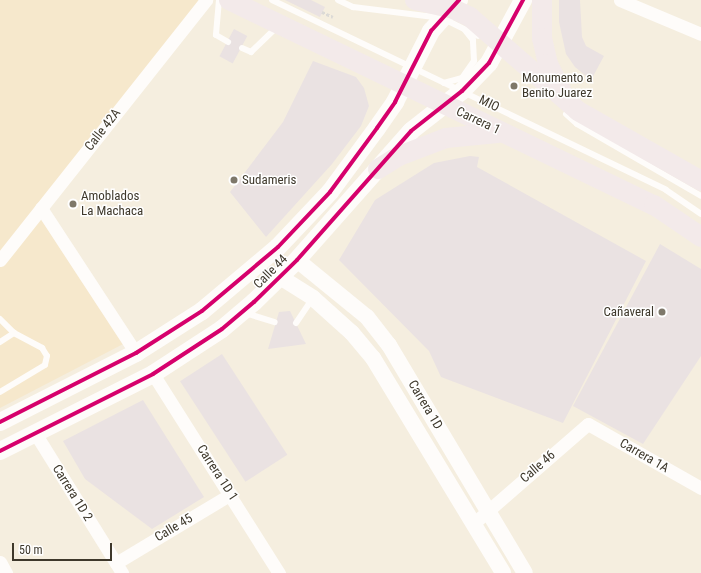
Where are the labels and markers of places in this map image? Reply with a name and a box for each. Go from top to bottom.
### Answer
place label: Monumento a Benito Juarez [522,71,593,102]
marker: Monumento a Benito Juarez [509,81,519,91]
place label: Sudameris [242,172,296,188]
marker: Sudameris [229,175,239,185]
place label: Amoblados La Machaca [81,189,143,220]
marker: Amoblados La Machaca [68,199,78,209]
place label: Cañaveral [603,304,654,320]
marker: Cañaveral [657,307,667,317]

